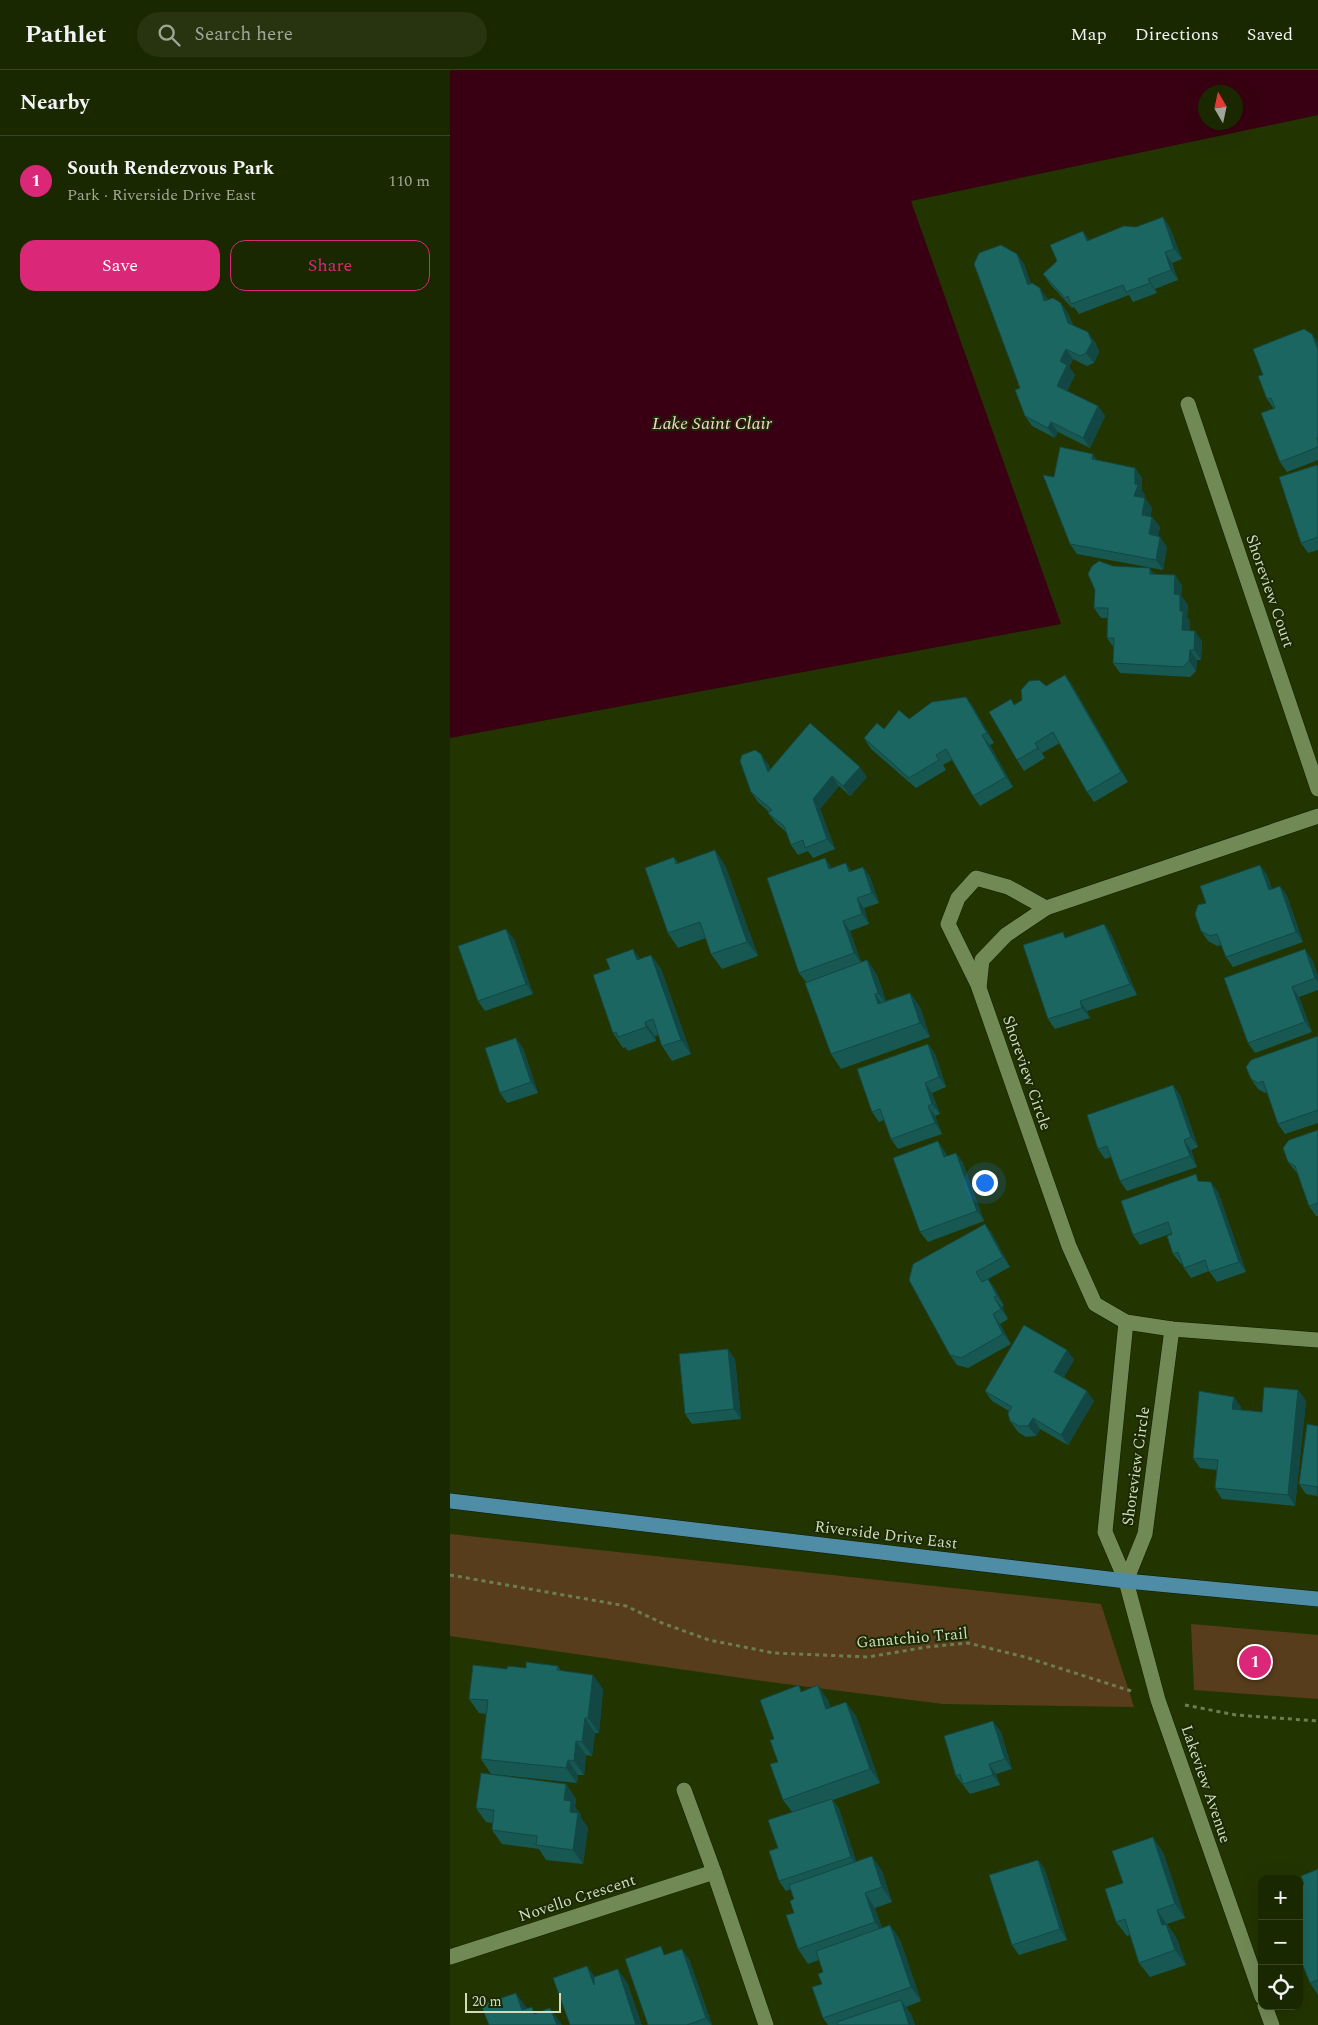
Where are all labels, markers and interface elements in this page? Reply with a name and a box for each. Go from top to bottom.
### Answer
search box [137,12,487,57]
text: Pathlet [25,17,107,53]
text: Search here [195,20,293,49]
icon: search [155,21,183,49]
text: Map [1071,21,1107,48]
text: Directions [1135,21,1219,48]
text: Saved [1247,21,1293,48]
north arrow [1198,85,1243,130]
text: Nearby [20,87,90,119]
text: South Rendezvous Park [67,154,274,183]
text: 1 [32,169,40,193]
text: 110 m [388,169,430,193]
text: Park · Riverside Drive East [67,183,256,207]
button: Save [20,240,220,291]
button: Share [230,240,430,291]
water label: Lake Saint Clair [652,410,773,437]
street label: Shoreview Court [1239,531,1301,651]
street label: Shoreview Circle [996,1012,1058,1134]
your location [972,1170,998,1196]
street label: Shoreview Circle [1116,1405,1156,1527]
street label: Riverside Drive East [813,1514,959,1556]
street label: Ganatchio Trail [855,1621,969,1655]
pin: 1 [1239,1643,1271,1681]
street label: Lakeview Avenue [1175,1722,1237,1846]
street label: Novello Crescent [515,1868,639,1928]
map controls [1258,1875,1303,2010]
button: + [1258,1875,1303,1920]
button: − [1258,1920,1303,1965]
button: locate [1258,1965,1303,2010]
scale bar [465,1990,561,2013]
text: 20 m [472,1991,502,2012]

